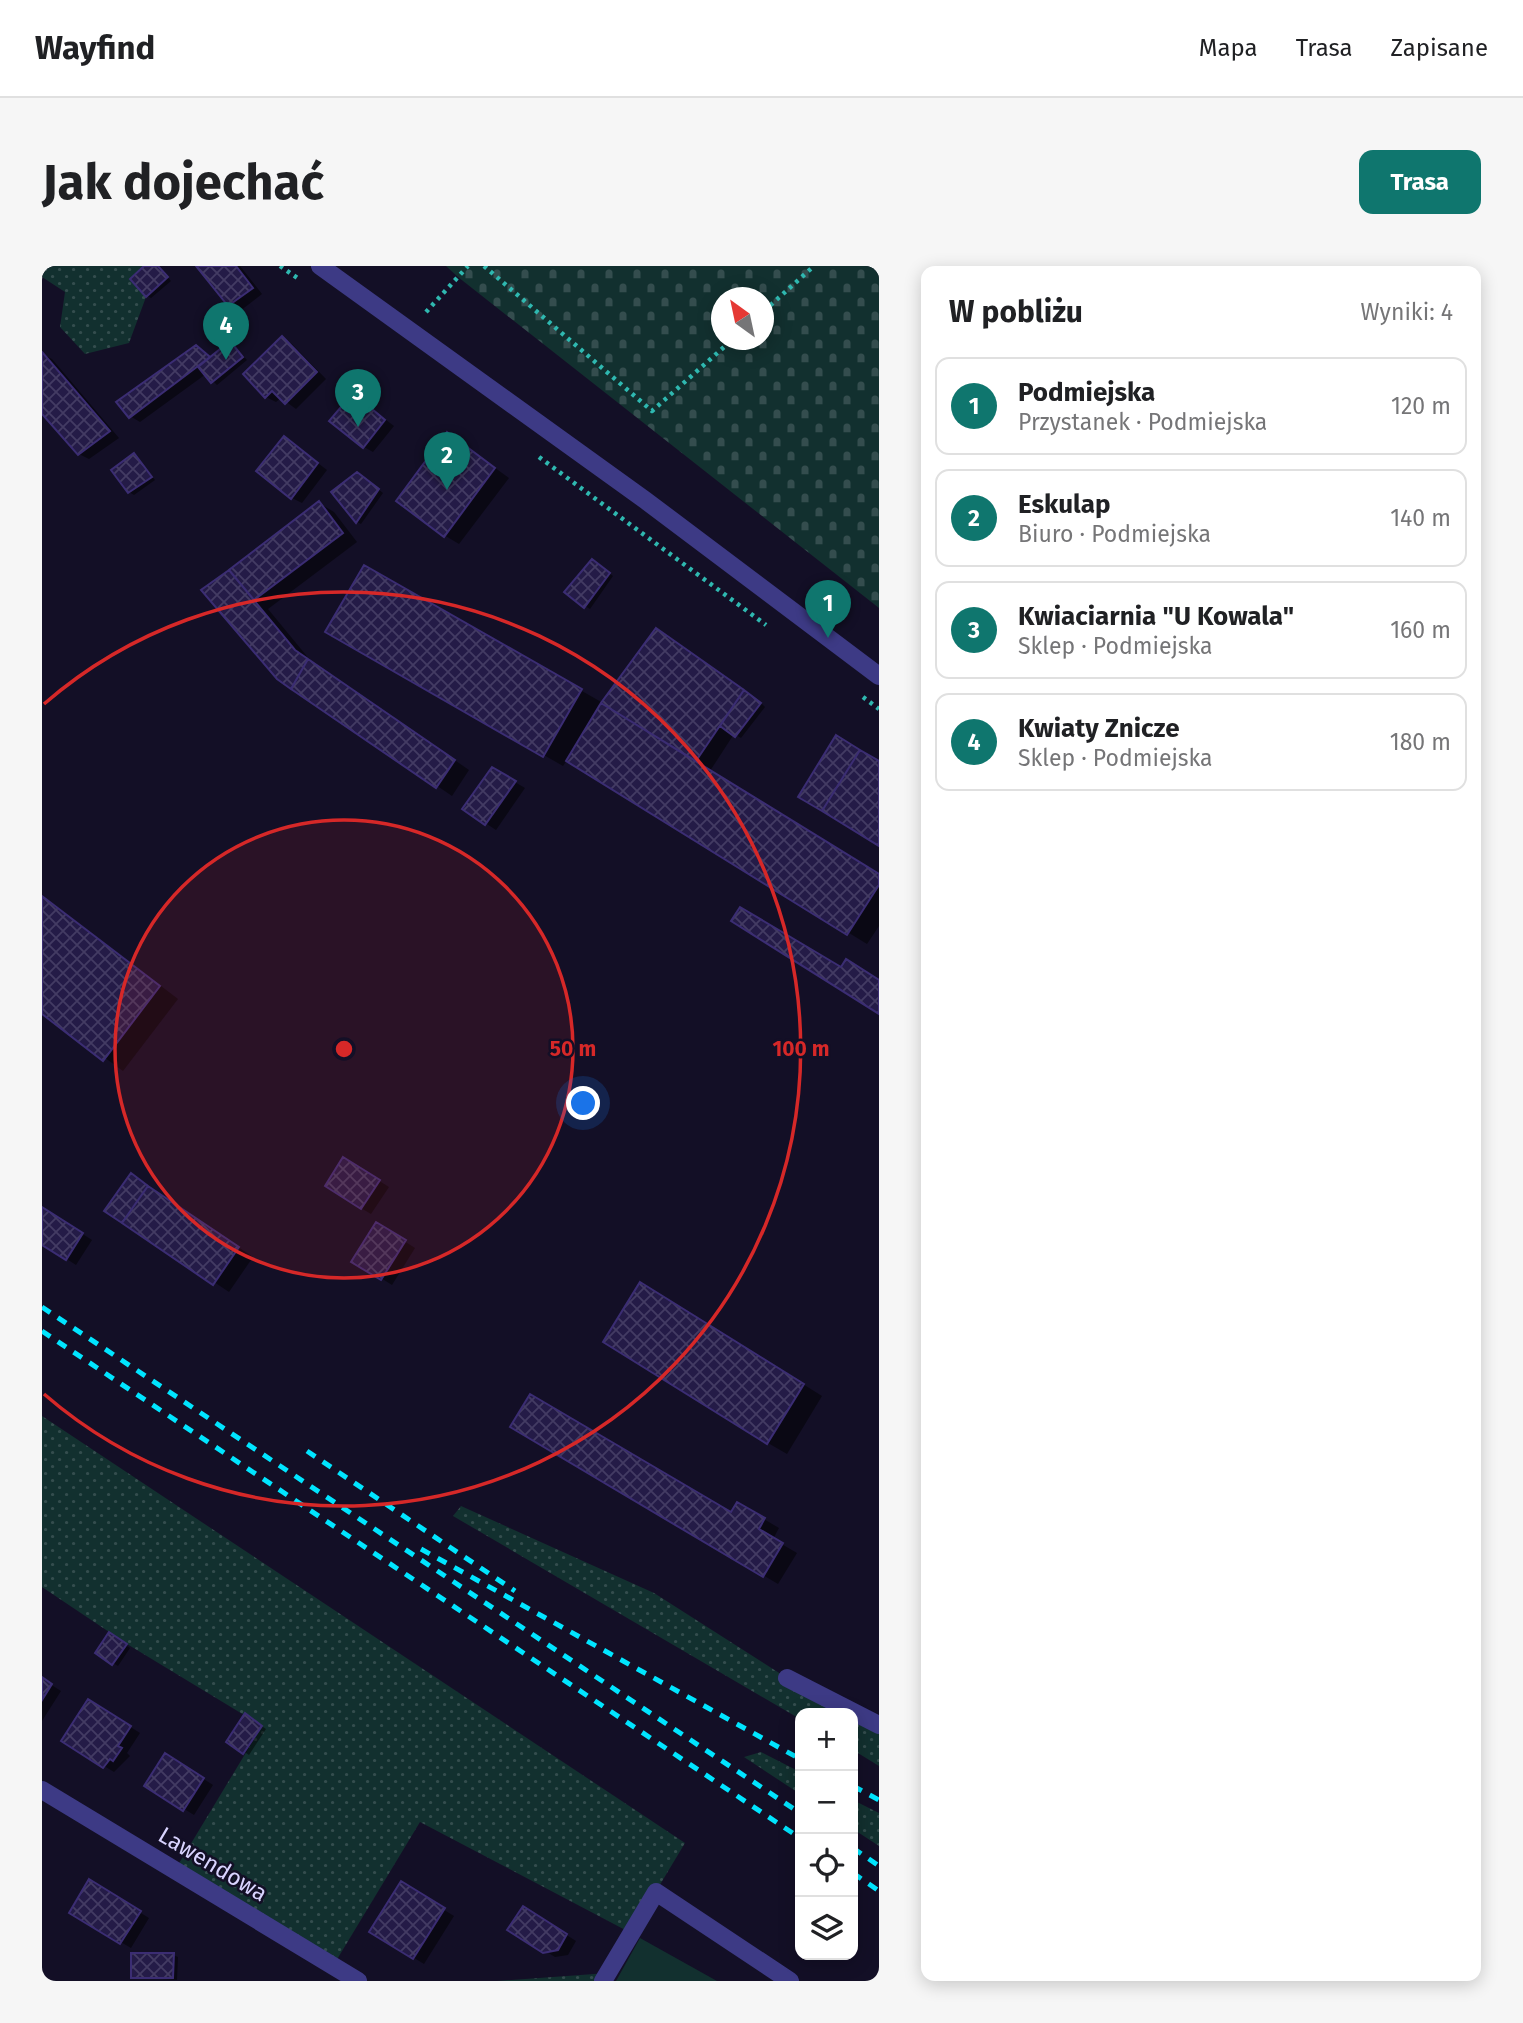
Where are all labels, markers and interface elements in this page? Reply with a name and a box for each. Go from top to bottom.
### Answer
text: Wayfind [35,28,155,68]
text: Mapa [1199,34,1258,62]
text: Trasa [1296,34,1353,62]
text: Zapisane [1391,34,1488,62]
button: Trasa [1359,150,1481,214]
text: Jak dojechać [42,153,324,212]
north arrow [711,287,774,350]
text: W pobliżu [949,294,1083,330]
text: Wyniki: 4 [1361,298,1453,326]
pin: 4 [203,302,249,360]
pin: 3 [335,369,381,427]
text: Podmiejska [1018,377,1155,408]
text: 1 [969,392,979,420]
text: 120 m [1391,392,1451,420]
text: Przystanek · Podmiejska [1018,408,1267,436]
pin: 2 [424,432,470,490]
text: Eskulap [1018,489,1110,520]
text: 2 [968,504,980,532]
text: 140 m [1390,504,1451,532]
text: Biuro · Podmiejska [1018,520,1211,548]
pin: 1 [805,580,851,638]
text: Kwiaciarnia "U Kowala" [1018,601,1294,632]
text: 3 [968,616,980,644]
text: 160 m [1390,616,1451,644]
text: Sklep · Podmiejska [1018,632,1213,660]
text: Kwiaty Znicze [1018,713,1180,744]
text: 4 [968,728,981,756]
text: 180 m [1390,728,1451,756]
text: Sklep · Podmiejska [1018,744,1213,772]
text: 50 m [550,1036,596,1062]
text: 100 m [772,1036,830,1062]
centre of rings [332,1037,356,1061]
your location [566,1086,600,1120]
map controls [795,1708,858,1960]
button: + [795,1708,858,1771]
button: − [795,1771,858,1834]
street label: Lawendowa [153,1821,273,1907]
button: locate [795,1834,858,1897]
button: layers [795,1897,858,1960]

